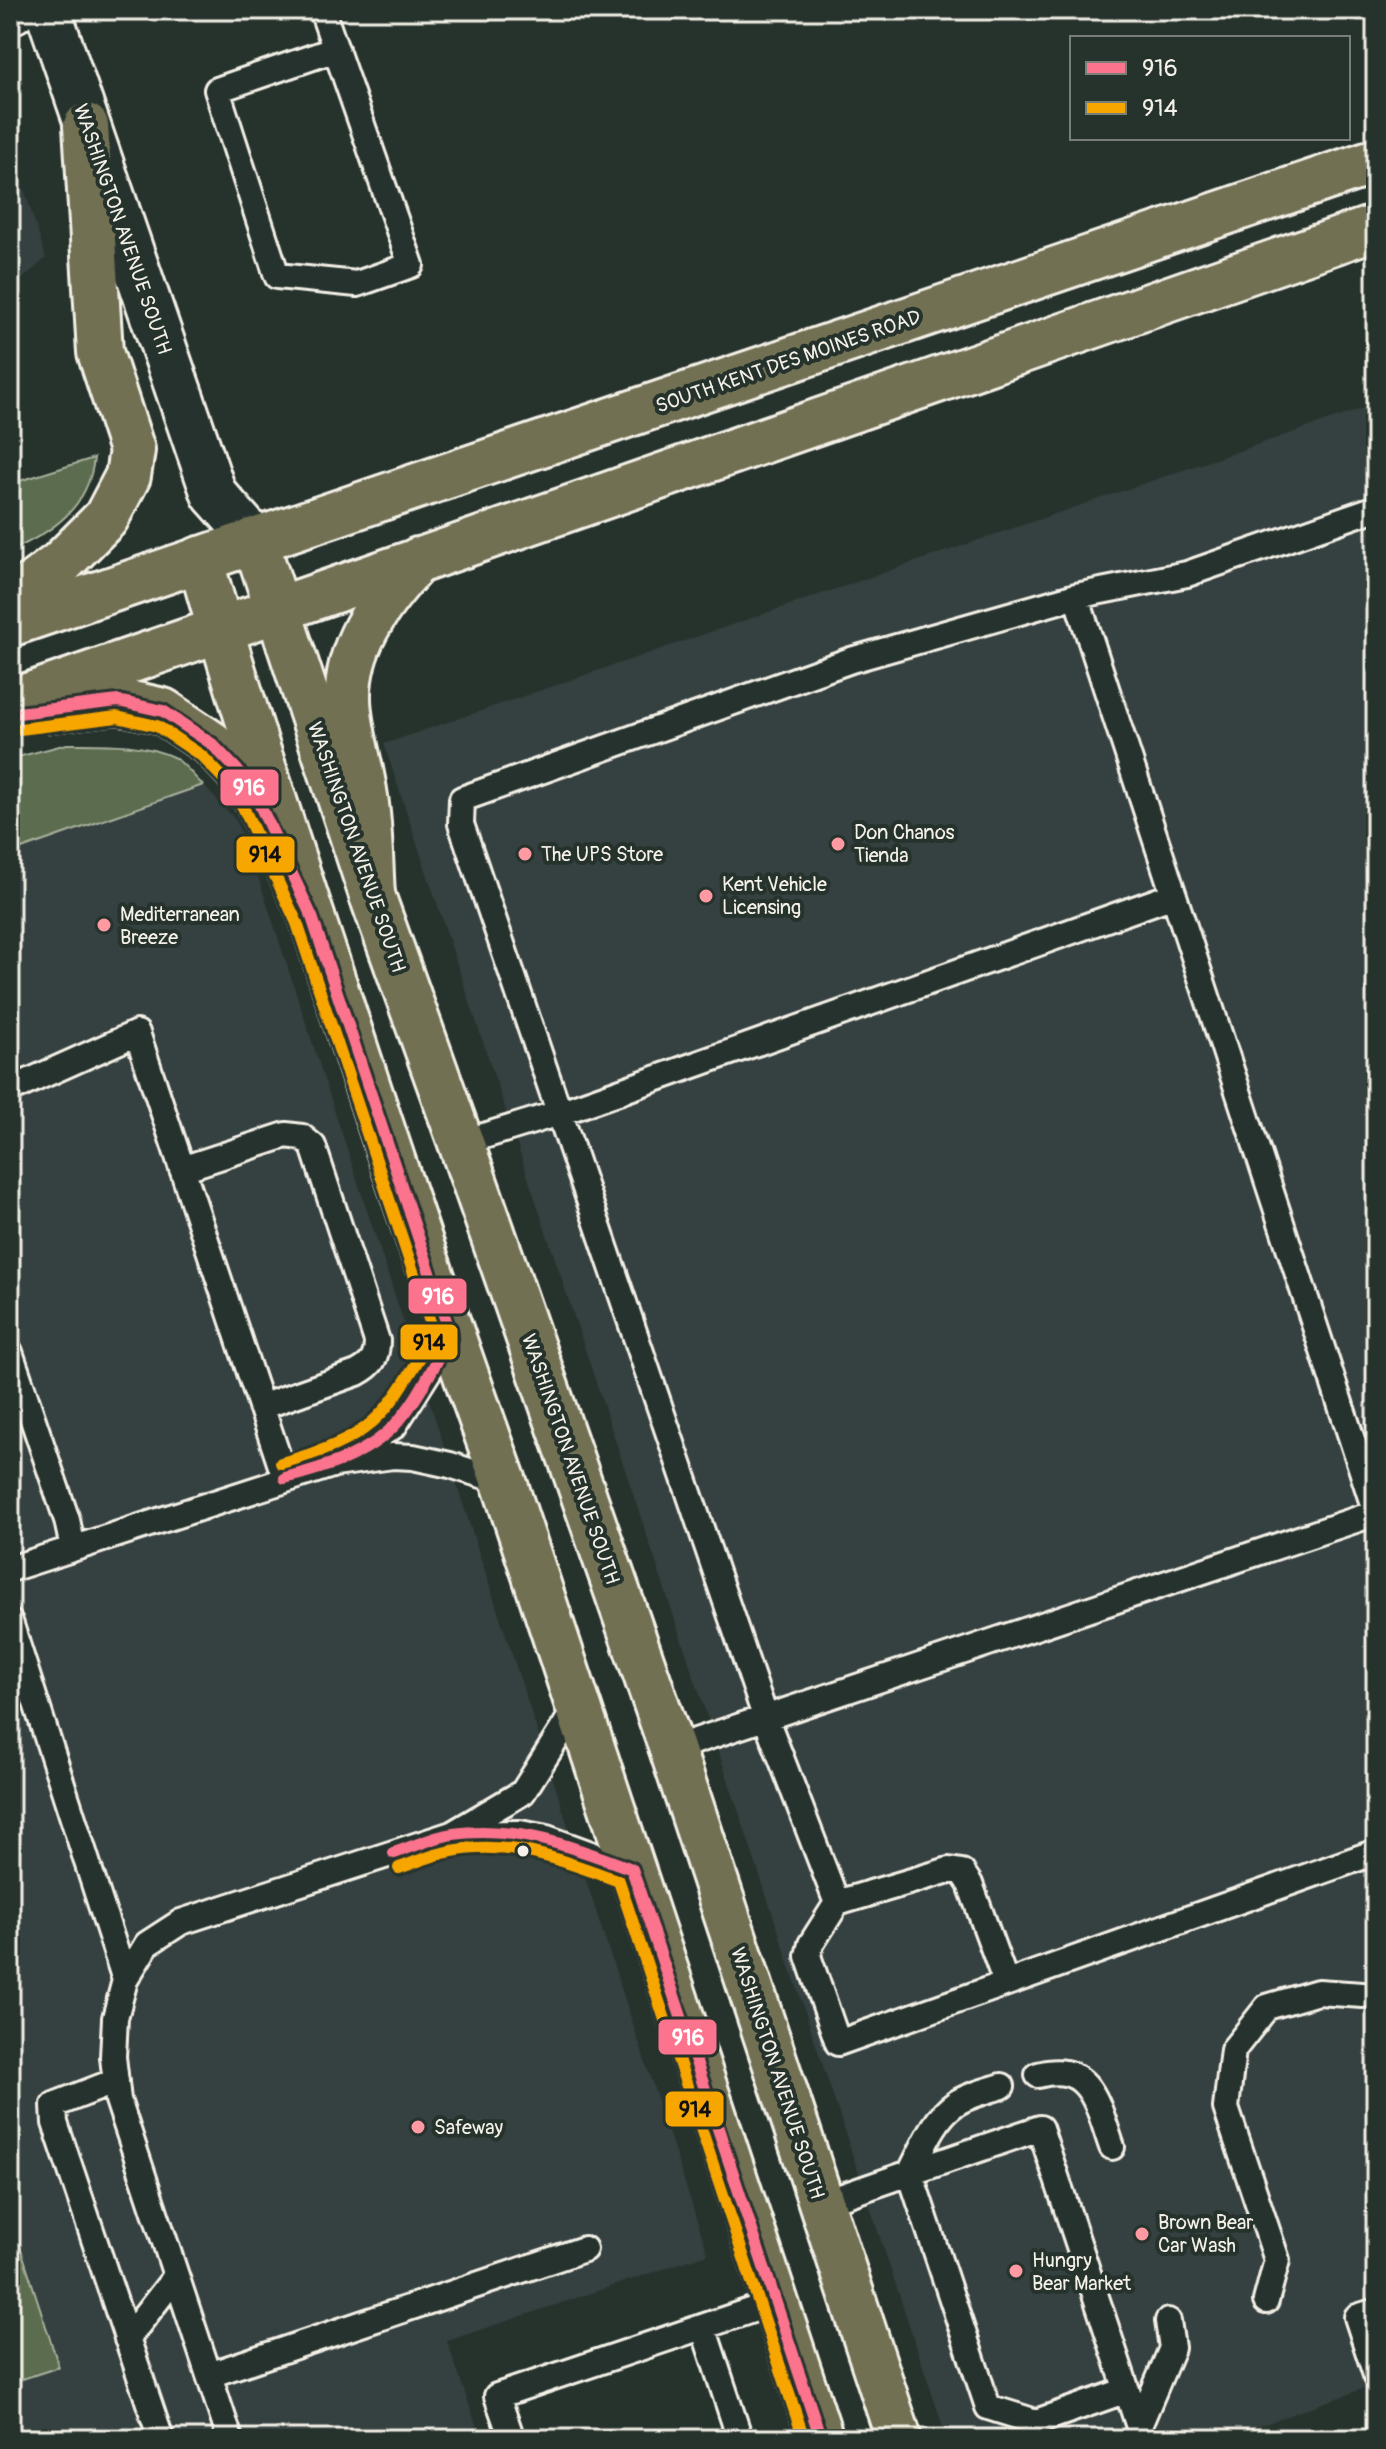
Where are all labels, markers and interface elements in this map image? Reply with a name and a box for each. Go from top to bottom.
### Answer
legend [1070,36,1350,140]
text: 916 [1142,54,1178,83]
text: 914 [1142,94,1178,123]
street label: WASHINGTON AVENUE SOUTH [68,101,177,358]
street label: SOUTH KENT DES MOINES ROAD [652,304,924,419]
street label: WASHINGTON AVENUE SOUTH [302,719,411,976]
line badge: 916 [219,768,280,807]
text: 916 [233,774,266,802]
place label: Don Chanos Tienda [854,820,955,868]
line badge: 914 [235,835,296,874]
marker: Don Chanos Tienda [829,835,847,853]
text: 914 [249,841,282,869]
place label: The UPS Store [541,842,663,867]
marker: The UPS Store [516,845,534,863]
place label: Kent Vehicle Licensing [722,872,827,920]
marker: Kent Vehicle Licensing [697,887,715,905]
place label: Mediterranean Breeze [120,902,240,950]
marker: Mediterranean Breeze [95,916,113,934]
line badge: 916 [407,1277,468,1315]
text: 916 [422,1283,455,1311]
line badge: 914 [399,1323,459,1361]
text: 914 [413,1329,446,1357]
street label: WASHINGTON AVENUE SOUTH [516,1331,625,1588]
unlabelled marker [515,1843,531,1859]
street label: WASHINGTON AVENUE SOUTH [725,1944,830,2202]
line badge: 916 [657,2018,718,2056]
text: 916 [672,2024,705,2052]
line badge: 914 [664,2090,725,2128]
text: 914 [679,2096,712,2124]
place label: Safeway [434,2115,504,2140]
marker: Safeway [409,2118,427,2136]
place label: Brown Bear Car Wash [1158,2210,1253,2258]
marker: Brown Bear Car Wash [1133,2225,1151,2243]
place label: Hungry Bear Market [1032,2248,1132,2296]
marker: Hungry Bear Market [1007,2262,1025,2280]

